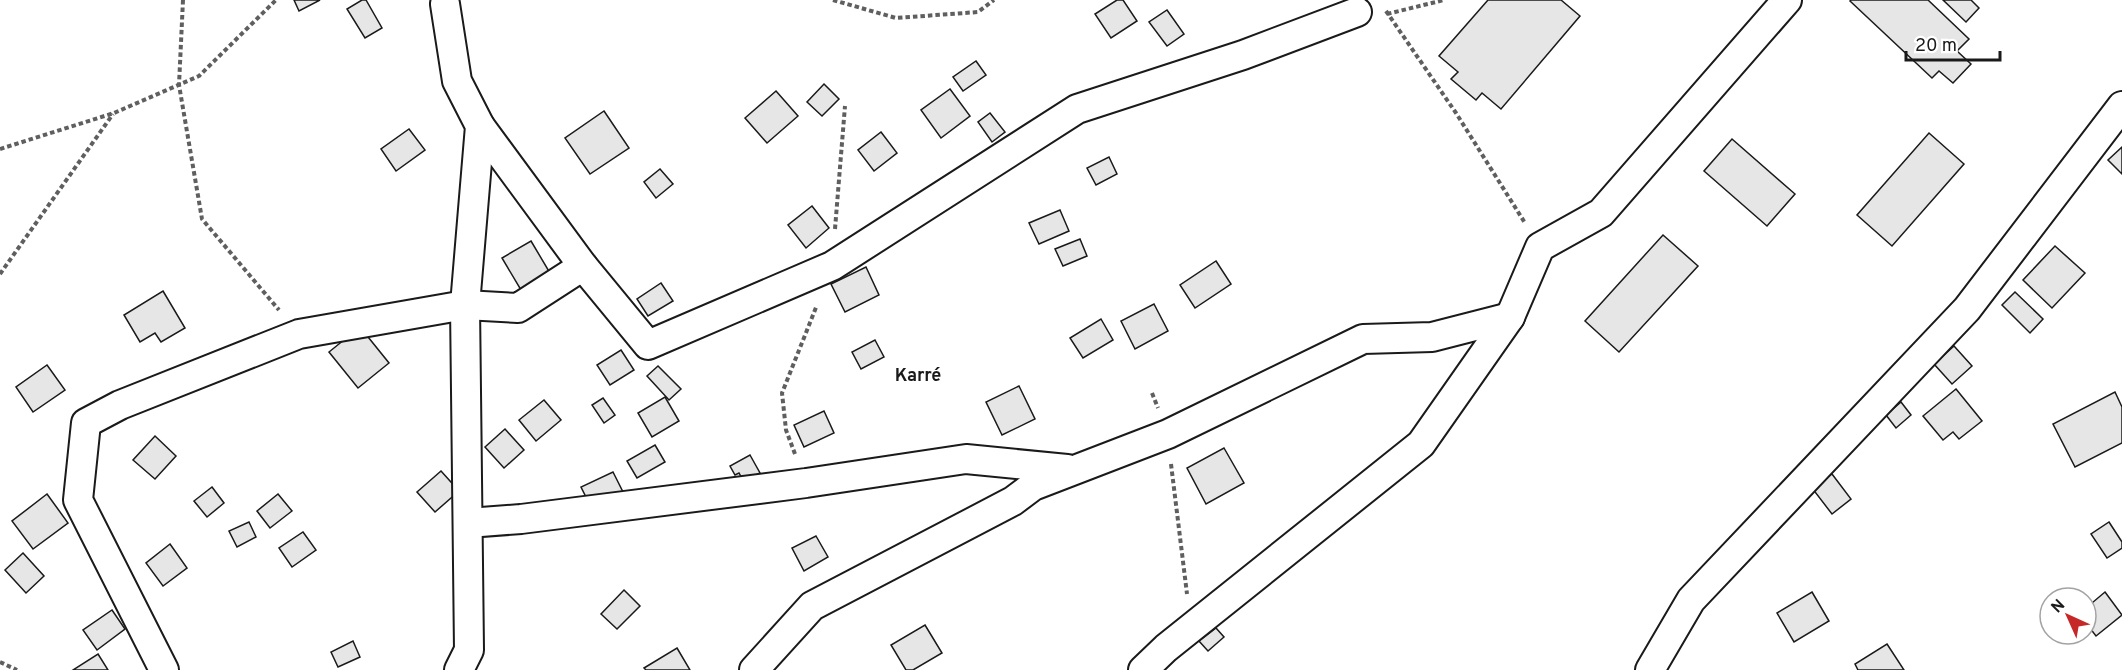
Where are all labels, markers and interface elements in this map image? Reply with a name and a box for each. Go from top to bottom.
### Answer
scale bar [1906,24,2000,62]
text: 20 m [1915,35,1957,58]
district label: Karré [895,365,941,388]
north arrow [2038,586,2098,646]
text: N [2048,596,2070,618]

